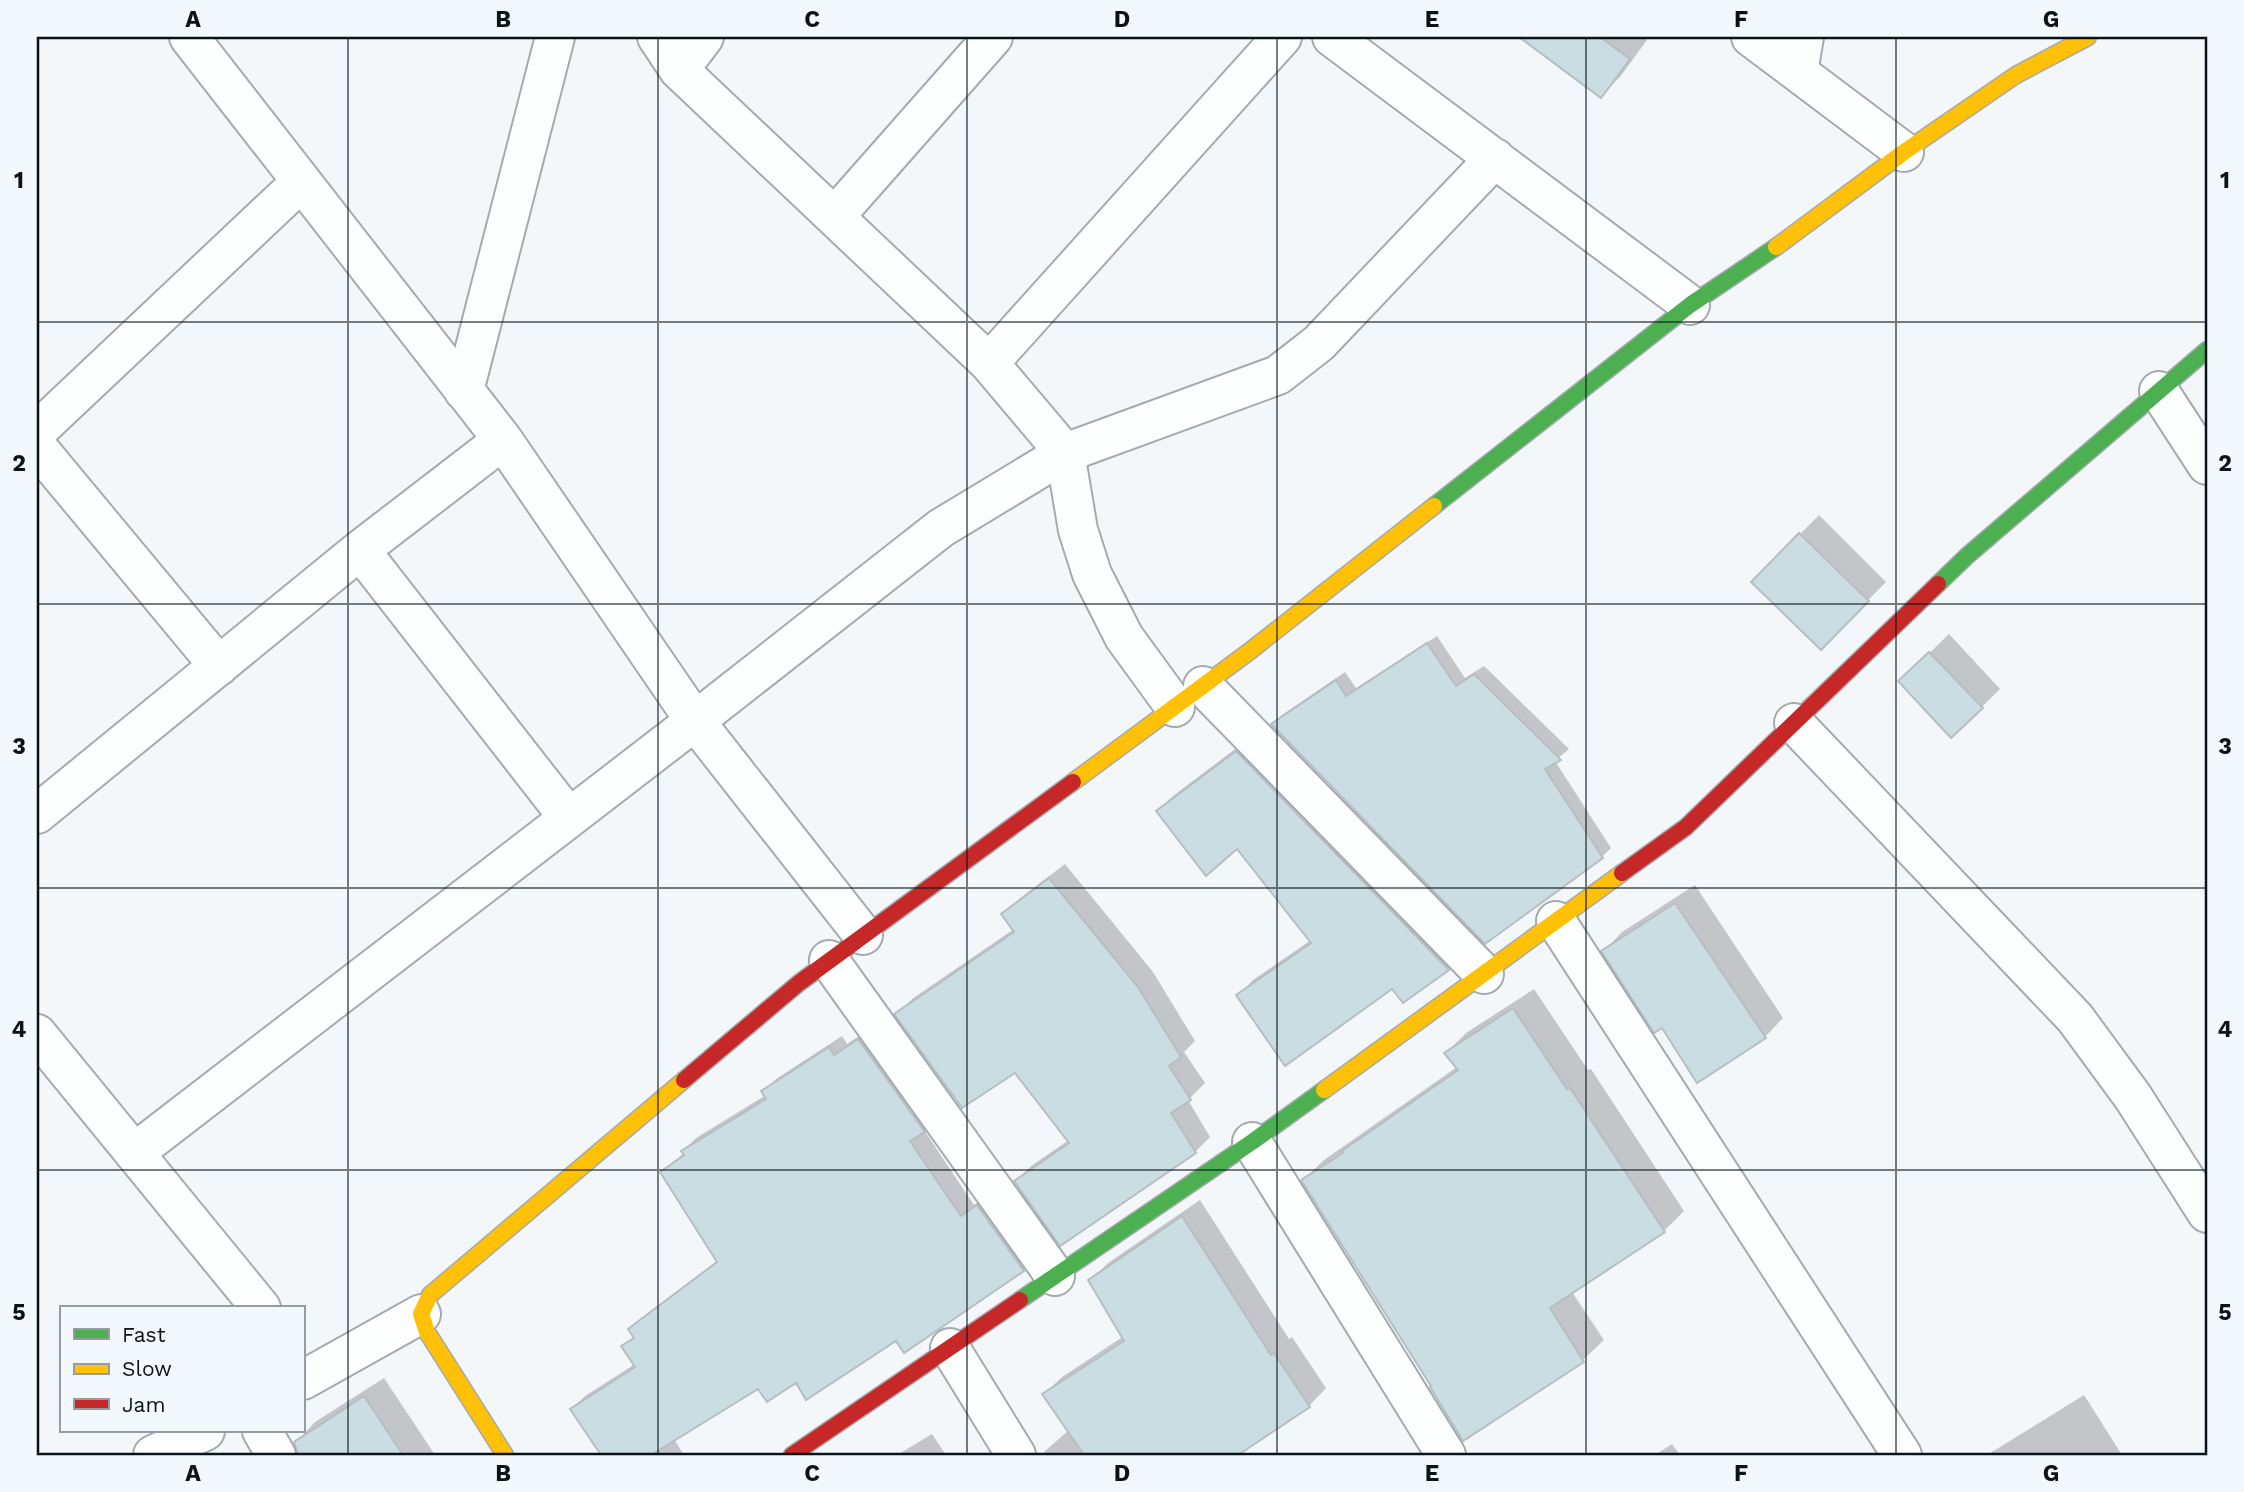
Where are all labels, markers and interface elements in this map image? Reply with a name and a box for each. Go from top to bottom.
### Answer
text: A [185,6,201,33]
text: B [495,6,511,33]
text: C [804,6,820,33]
text: D [1114,6,1130,33]
text: E [1425,6,1439,33]
text: F [1734,6,1748,33]
text: G [2043,6,2059,33]
text: 1 [14,167,24,194]
text: 1 [2220,167,2230,194]
text: 2 [12,450,26,477]
text: 2 [2218,450,2232,477]
text: 3 [12,733,26,760]
text: 3 [2218,733,2232,760]
text: 4 [12,1016,27,1043]
text: 4 [2218,1016,2233,1043]
text: 5 [12,1299,26,1326]
text: 5 [2218,1299,2232,1326]
legend [60,1306,304,1432]
text: Fast [122,1322,166,1347]
text: Slow [122,1356,172,1381]
text: Jam [122,1392,165,1417]
text: A [185,1460,201,1487]
text: B [495,1460,511,1487]
text: C [804,1460,820,1487]
text: D [1114,1460,1130,1487]
text: E [1425,1460,1439,1487]
text: F [1734,1460,1748,1487]
text: G [2043,1460,2059,1487]

